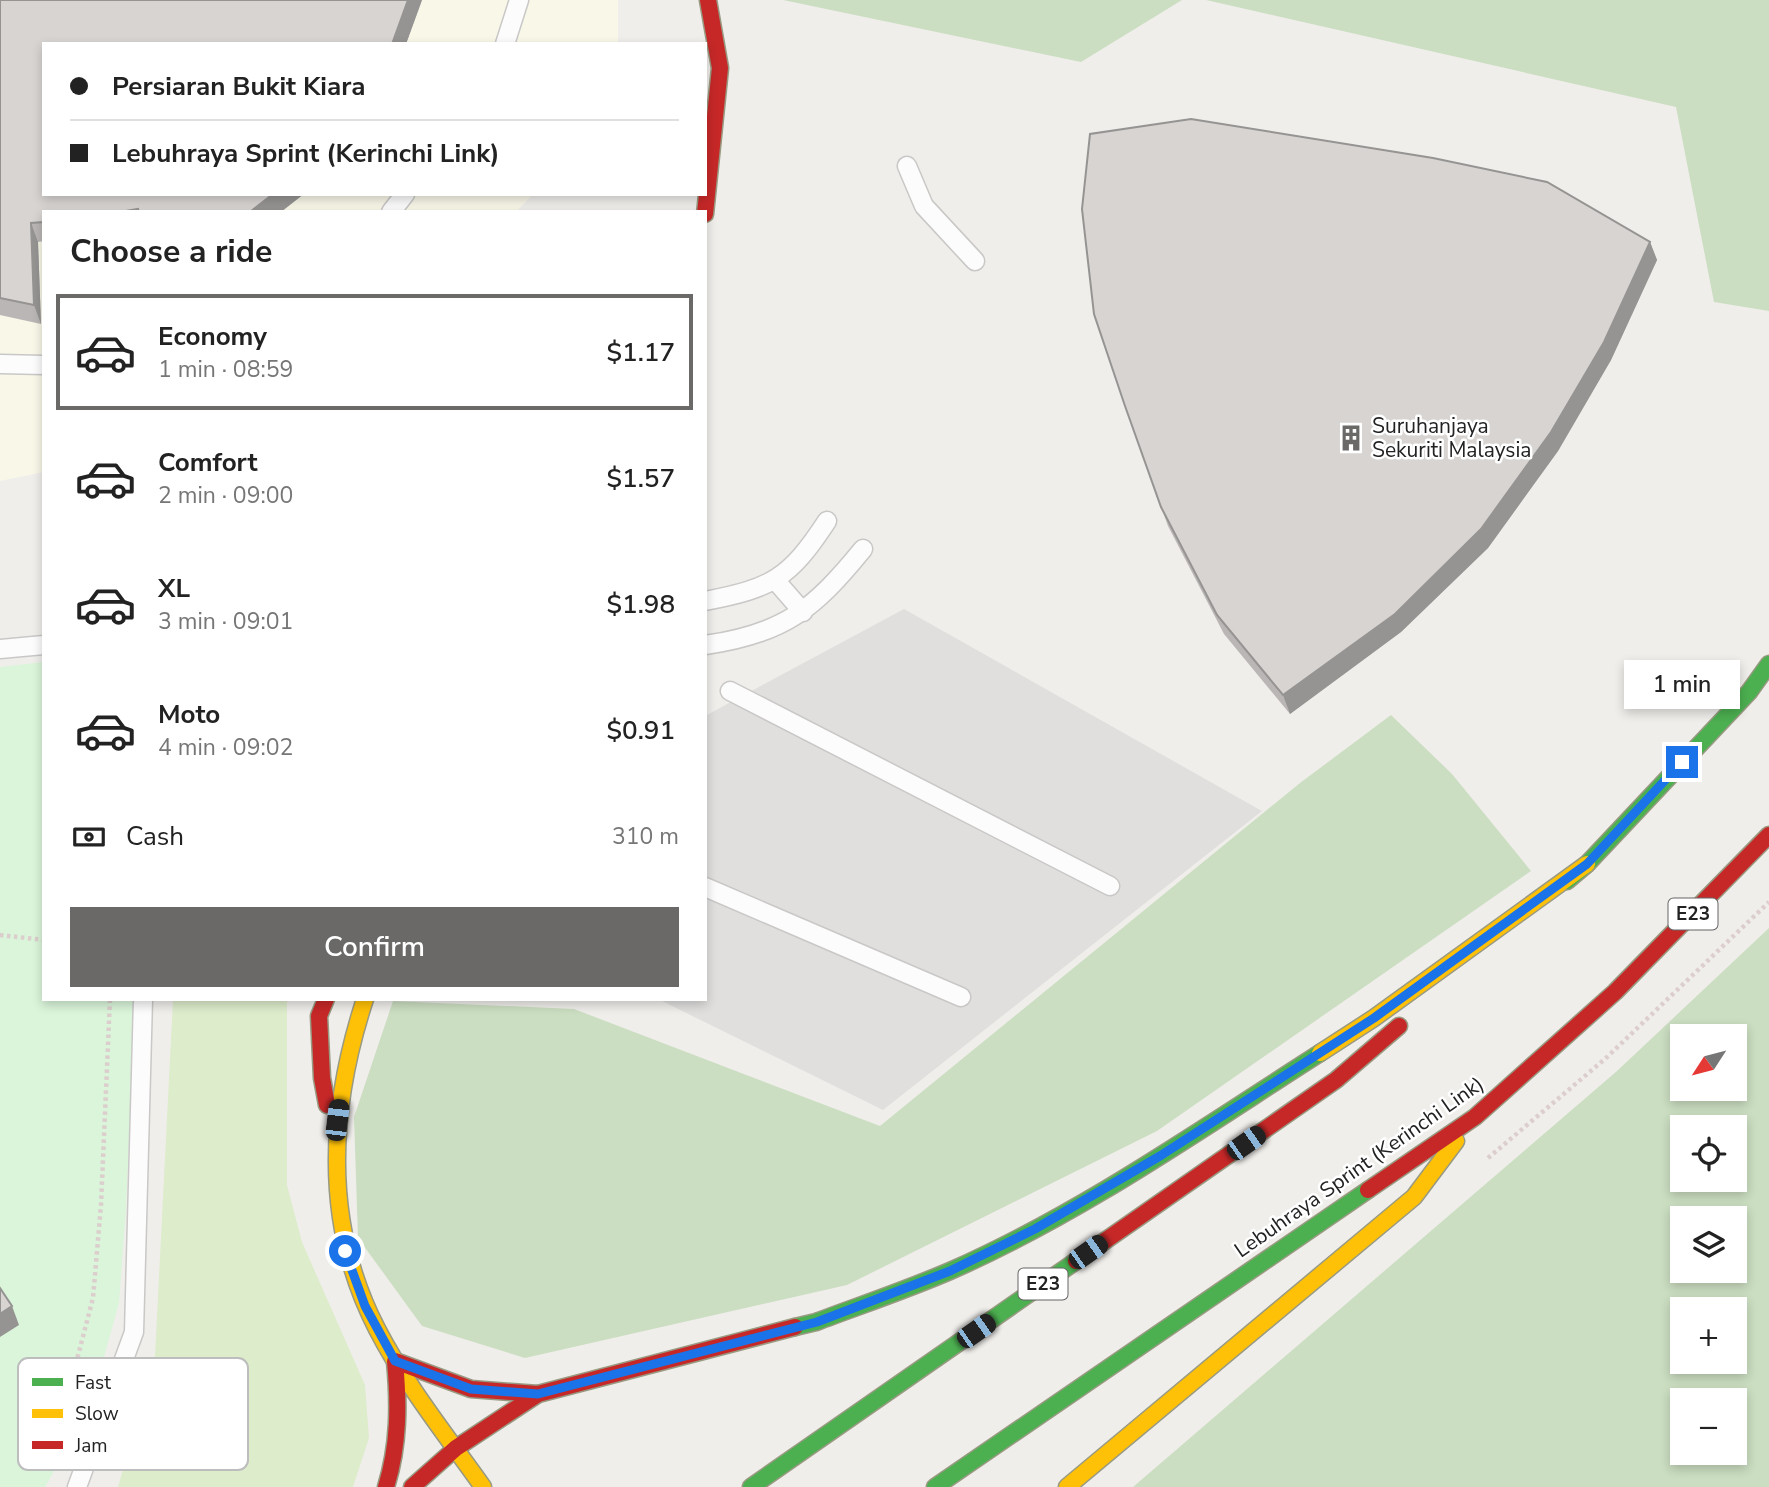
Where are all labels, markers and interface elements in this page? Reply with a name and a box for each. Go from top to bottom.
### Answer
text: Persiaran Bukit Kiara [112,69,365,104]
text: Lebuhraya Sprint (Kerinchi Link) [112,136,499,171]
text: Choose a ride [70,230,272,273]
text: Economy [158,319,267,354]
icon: car [74,321,137,384]
text: $1.17 [606,335,675,370]
text: 1 min · 08:59 [158,354,293,385]
place label: Suruhanjaya Sekuriti Malaysia [1372,412,1531,464]
building icon: Suruhanjaya Sekuriti Malaysia [1336,423,1366,453]
text: Comfort [158,445,258,480]
icon: car [74,447,137,510]
text: $1.57 [606,461,675,496]
text: 2 min · 09:00 [158,480,293,511]
text: XL [158,571,190,606]
icon: car [74,573,137,636]
text: $1.98 [606,587,675,622]
text: 3 min · 09:01 [158,606,293,637]
callout: 1 min [1624,660,1740,710]
text: 1 min [1653,669,1711,700]
text: Moto [158,697,220,732]
icon: car [74,699,137,762]
text: $0.91 [606,713,675,748]
text: 4 min · 09:02 [158,732,293,763]
route end [1666,746,1698,778]
icon: cash [70,818,108,856]
text: Cash [126,819,184,854]
text: 310 m [612,821,679,852]
road number: E23 [1668,898,1718,930]
button: Confirm [70,907,679,987]
north arrow [1670,1024,1746,1101]
map controls [1670,1024,1747,1465]
street label: Lebuhraya Sprint (Kerinchi Link) [1229,1070,1489,1264]
car [325,1098,350,1142]
button: locate [1670,1115,1747,1192]
car [1223,1122,1270,1164]
button: layers [1670,1206,1747,1283]
car [1065,1231,1112,1273]
route start [329,1235,361,1267]
road number: E23 [1018,1268,1068,1300]
button: + [1670,1297,1747,1374]
car [953,1310,1000,1352]
legend [18,1358,248,1470]
text: Fast [75,1370,111,1396]
button: − [1670,1388,1747,1465]
text: Slow [75,1401,119,1427]
text: Jam [74,1433,108,1459]

